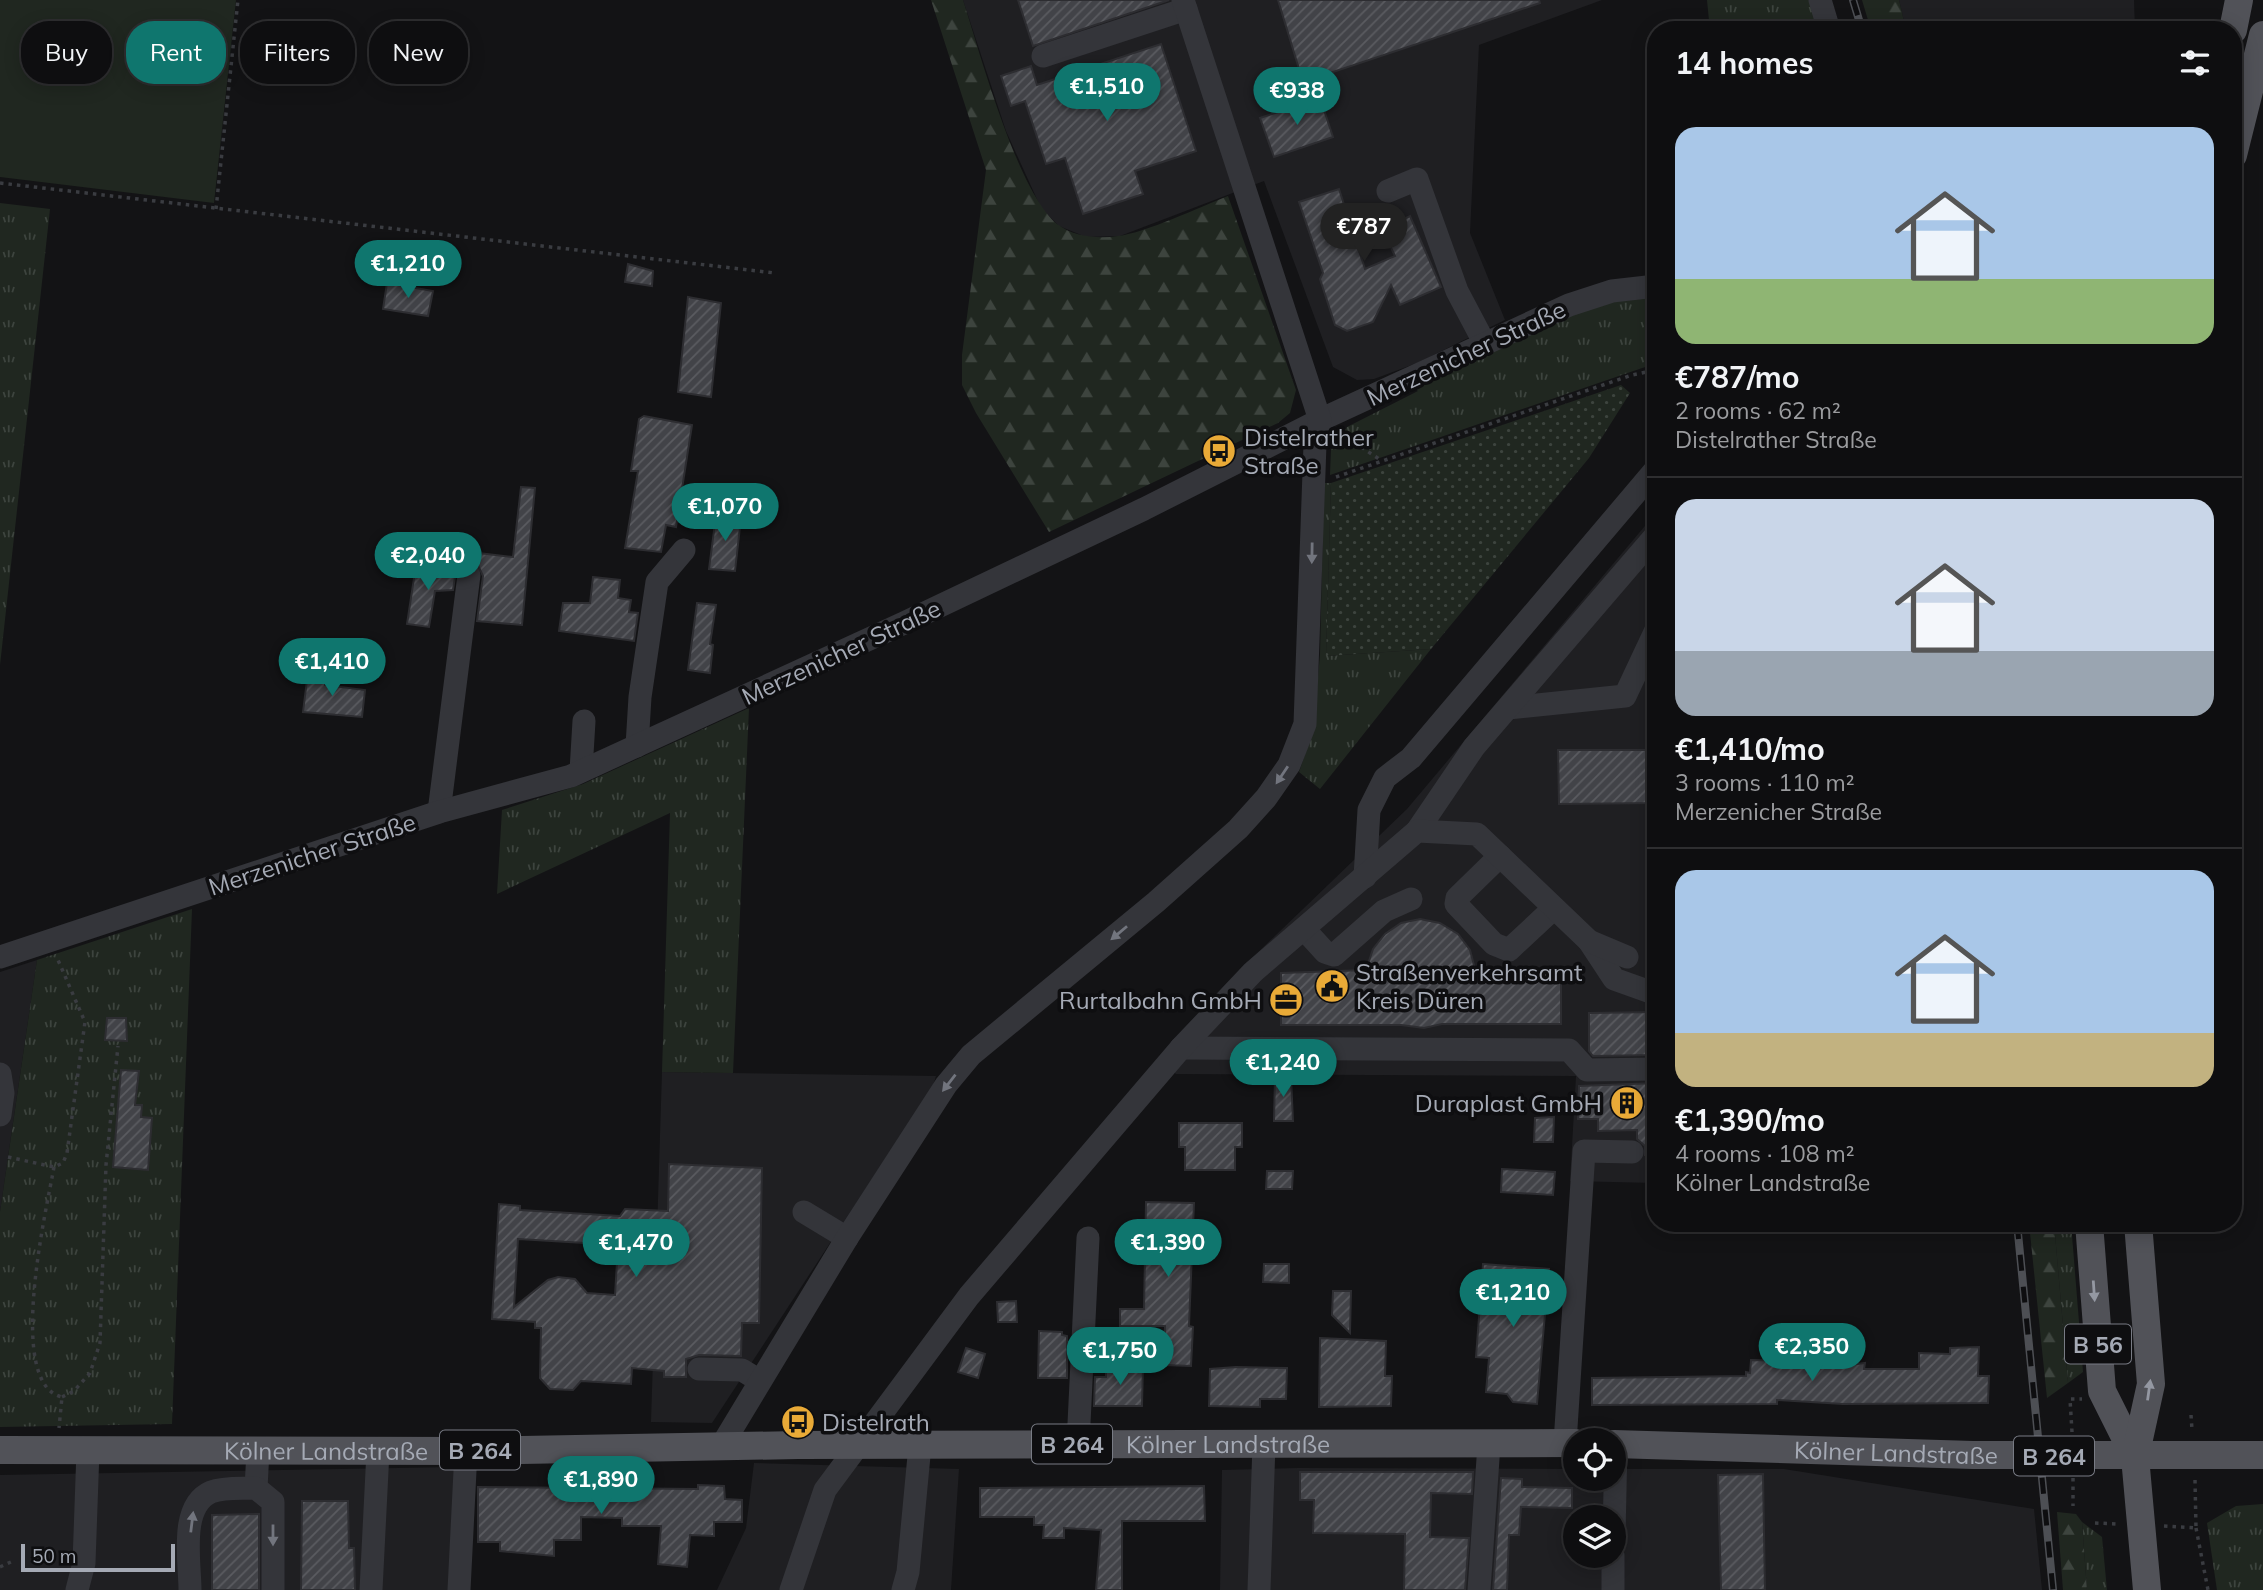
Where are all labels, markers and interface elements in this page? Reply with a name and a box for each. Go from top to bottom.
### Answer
chip: Buy [21,21,112,84]
chip: Rent [126,21,226,84]
chip: Filters [240,21,355,84]
chip: New [369,21,468,84]
text: 14 homes [1675,44,1814,82]
icon: filters [2176,44,2214,82]
pin: €1,510 [1050,64,1164,123]
pin: €938 [1256,68,1338,127]
text: €1,510 [1070,71,1144,100]
text: €938 [1269,75,1325,104]
icon: home [1882,173,2008,299]
pin: €787 [1323,204,1405,263]
text: €787 [1336,211,1392,240]
pin: €1,210 [351,240,465,300]
text: €1,210 [371,248,445,277]
street label: Merzenicher Straße [1362,294,1570,412]
text: €787/mo [1675,358,1799,396]
text: 2 rooms · 62 m² [1675,396,1841,425]
place label: Distelrather Straße [1244,422,1374,480]
text: Distelrather Straße [1675,425,1877,454]
bus stop icon: Distelrather Straße [1200,432,1238,470]
pin: €1,070 [668,484,782,543]
text: €1,070 [688,491,762,520]
pin: €2,040 [371,532,485,592]
text: €2,040 [391,540,465,569]
one-way arrow [1306,542,1318,564]
icon: home [1882,545,2008,671]
street label: Merzenicher Straße [737,593,945,711]
pin: €1,410 [275,638,389,698]
text: €1,410 [295,646,369,675]
text: €1,410/mo [1675,730,1825,768]
one-way arrow [1275,766,1289,784]
text: 3 rooms · 110 m² [1675,768,1855,797]
text: Merzenicher Straße [1675,797,1882,826]
street label: Merzenicher Straße [205,806,419,902]
icon: home [1882,916,2008,1042]
one-way arrow [1111,925,1128,940]
place label: Straßenverkehrsamt Kreis Düren [1356,957,1582,1015]
public building icon: Straßenverkehrsamt Kreis Düren [1313,967,1351,1005]
office icon: Rurtalbahn GmbH [1267,981,1305,1019]
place label: Rurtalbahn GmbH [1059,985,1262,1015]
pin: €1,240 [1226,1040,1340,1099]
text: €1,240 [1246,1047,1320,1076]
one-way arrow [941,1073,956,1091]
building icon: Duraplast GmbH [1608,1084,1646,1122]
place label: Duraplast GmbH [1415,1088,1602,1118]
text: €1,390/mo [1675,1101,1825,1139]
text: 4 rooms · 108 m² [1675,1139,1855,1168]
text: Kölner Landstraße [1675,1168,1870,1197]
pin: €1,470 [579,1220,693,1279]
pin: €1,390 [1111,1220,1225,1279]
text: €1,470 [599,1227,673,1256]
text: €1,390 [1131,1227,1205,1256]
pin: €1,210 [1456,1270,1570,1329]
text: €1,210 [1476,1277,1550,1306]
one-way arrow [2089,1281,2100,1303]
pin: €2,350 [1755,1324,1869,1383]
road number: B 56 [2065,1324,2131,1364]
pin: €1,750 [1063,1328,1177,1387]
text: €2,350 [1775,1331,1849,1360]
text: €1,750 [1083,1335,1157,1364]
one-way arrow [2144,1379,2155,1401]
bus stop icon: Distelrath [779,1403,817,1441]
place label: Distelrath [822,1407,930,1437]
road number: B 264 [1032,1424,1112,1464]
map controls [1563,1428,1626,1568]
button: locate [1563,1428,1626,1491]
street label: Kölner Landstraße [1126,1429,1330,1459]
road number: B 264 [440,1430,520,1470]
street label: Kölner Landstraße [224,1435,428,1466]
street label: Kölner Landstraße [1793,1435,1998,1470]
road number: B 264 [2014,1436,2094,1476]
pin: €1,890 [544,1456,658,1516]
text: €1,890 [564,1464,638,1493]
button: layers [1563,1505,1626,1568]
one-way arrow [186,1511,197,1533]
one-way arrow [267,1524,279,1546]
scale bar [21,1541,175,1573]
text: 50 m [32,1544,76,1568]

